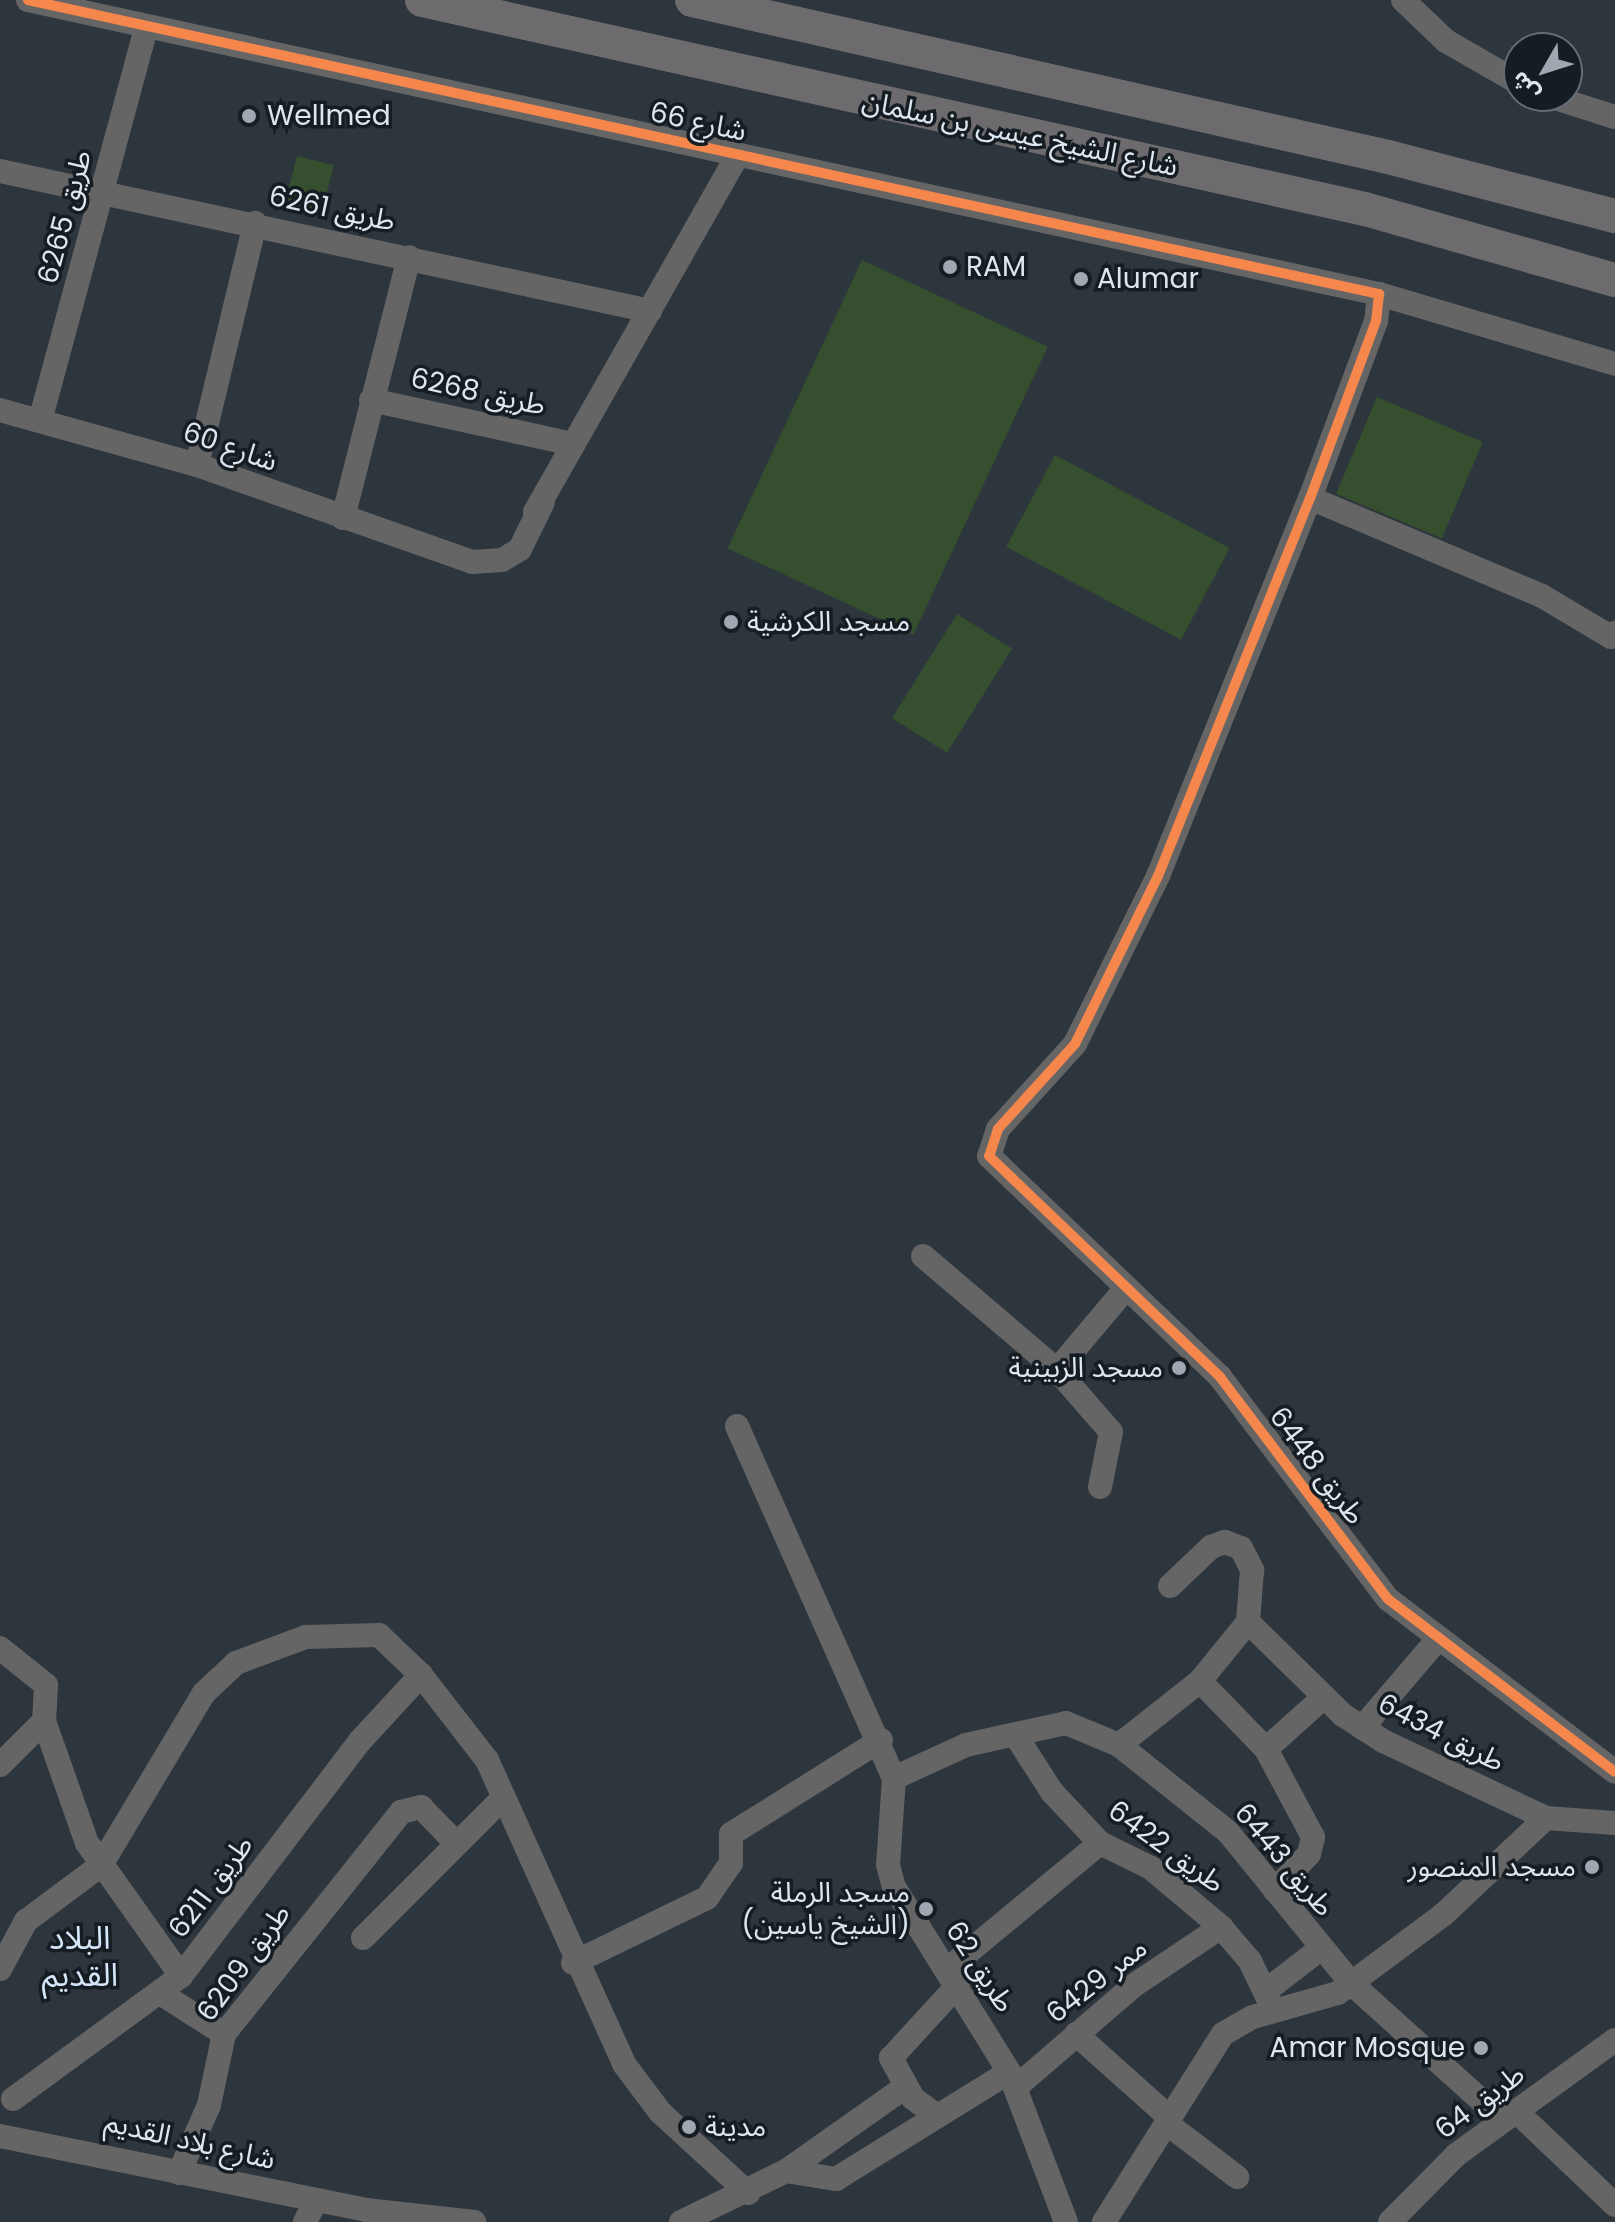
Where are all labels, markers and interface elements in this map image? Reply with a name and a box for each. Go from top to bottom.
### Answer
north arrow [1503,32,1583,112]
text: ش [1504,65,1547,108]
street label: شارع الشيخ عيسى بن سلمان [859,84,1181,184]
street label: شارع 66 [647,95,749,149]
place label: Wellmed [267,99,391,133]
marker: Wellmed [238,105,260,127]
street label: طريق 6265 [31,147,99,287]
street label: طريق 6261 [266,179,398,239]
place label: RAM [966,250,1026,284]
marker: RAM [941,258,959,276]
place label: Alumar [1097,262,1199,296]
marker: Alumar [1072,270,1090,288]
street label: طريق 6268 [408,361,548,423]
street label: شارع 60 [178,415,282,479]
place label: مسجد الكرشية [747,605,910,639]
marker: مسجد الكرشية [722,613,740,631]
place label: مسجد الزبينية [1008,1351,1163,1385]
marker: مسجد الزبينية [1170,1359,1188,1377]
street label: طريق 6448 [1262,1401,1372,1531]
street label: طريق 6434 [1372,1687,1510,1779]
street label: طريق 6422 [1101,1794,1231,1900]
street label: طريق 6443 [1227,1797,1341,1923]
street label: طريق 6211 [162,1829,260,1945]
place label: مسجد المنصور [1407,1850,1576,1884]
marker: مسجد المنصور [1583,1858,1601,1876]
place label: مسجد الرملة (الشيخ ياسين) [741,1876,910,1942]
street label: طريق 6209 [190,1898,298,2028]
marker: مسجد الرملة (الشيخ ياسين) [917,1900,935,1918]
street label: طريق 62 [938,1915,1022,2019]
district label: البلاد القديم [42,1920,118,1995]
street label: ممر 6429 [1040,1931,1154,2031]
place label: Amar Mosque [1270,2031,1465,2065]
marker: Amar Mosque [1472,2039,1490,2057]
street label: طريق 64 [1429,2058,1531,2146]
street label: شارع بلاد القديم [101,2105,279,2177]
place label: مدينة [705,2110,766,2144]
marker: مدينة [680,2118,698,2136]

